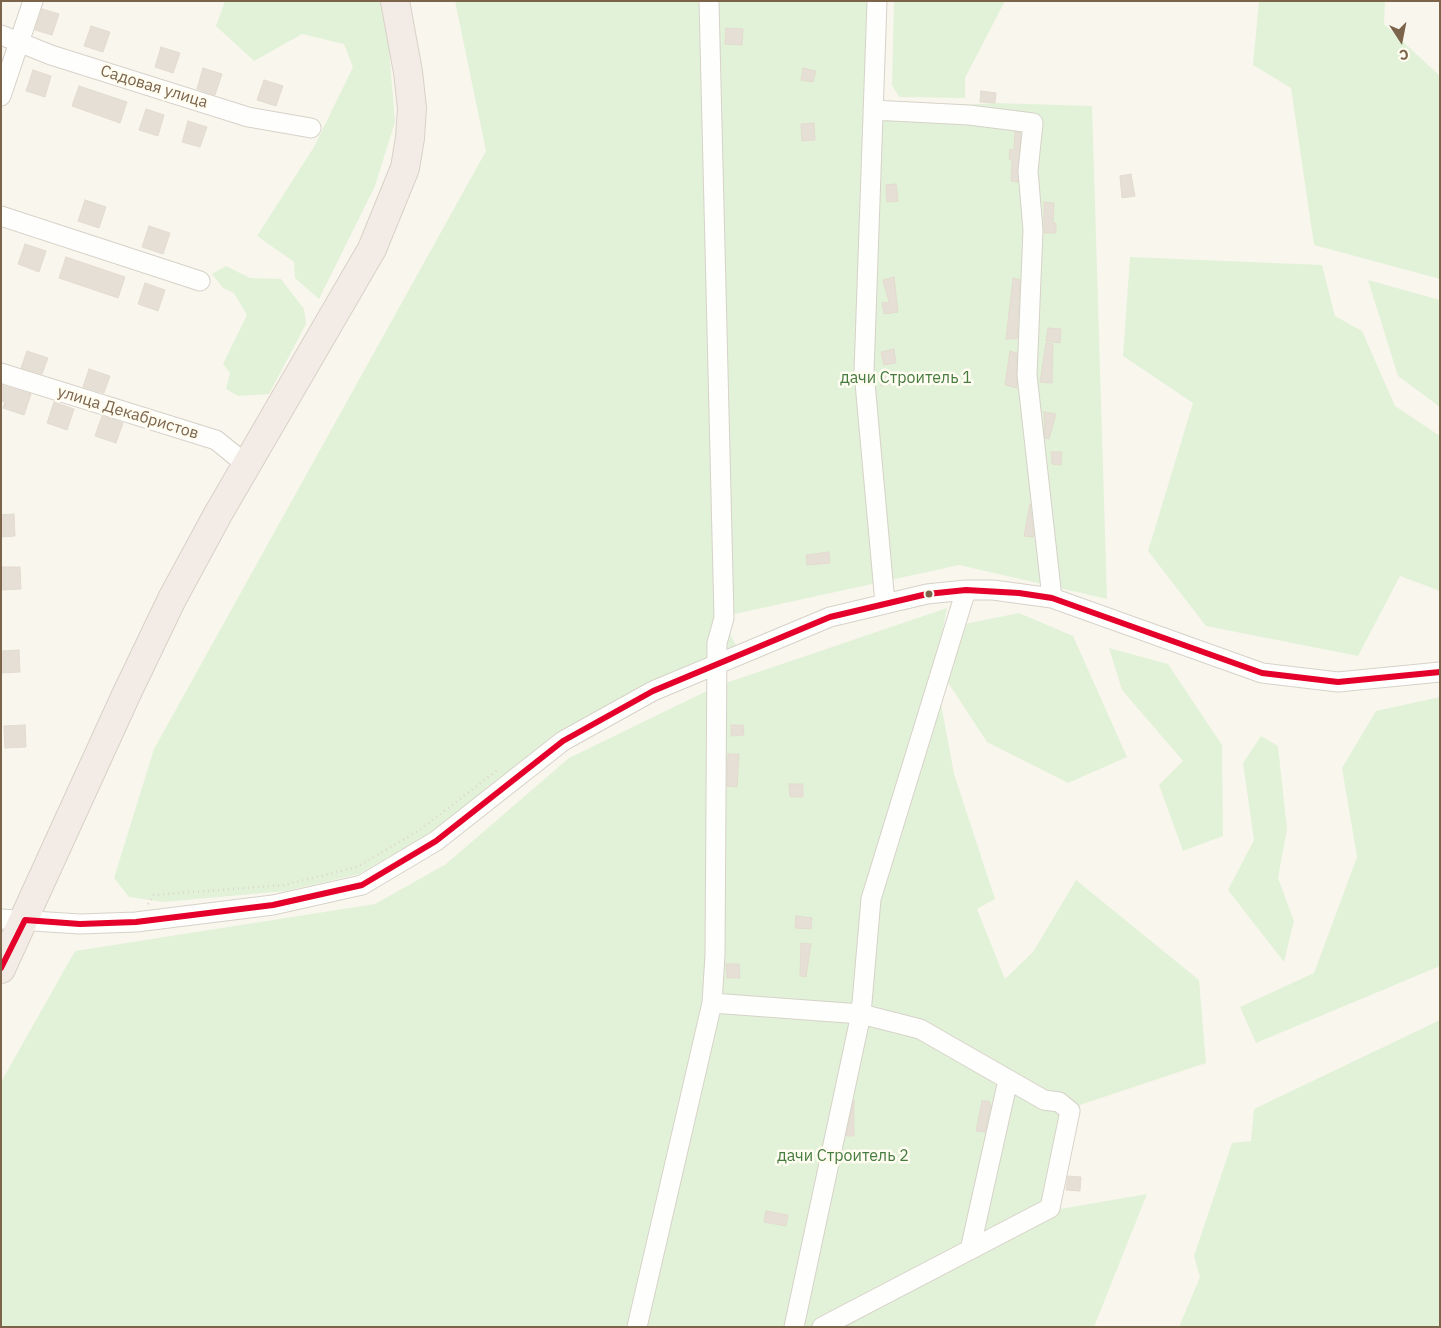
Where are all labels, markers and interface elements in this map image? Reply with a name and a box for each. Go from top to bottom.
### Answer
north arrow [1376,15,1426,65]
text: С [1398,45,1410,64]
street label: Садовая улица [98,62,210,112]
park label: дачи Строитель 1 [840,368,972,388]
street label: улица Декабристов [55,382,201,444]
unlabelled marker [924,589,934,599]
park label: дачи Строитель 2 [777,1146,909,1166]

